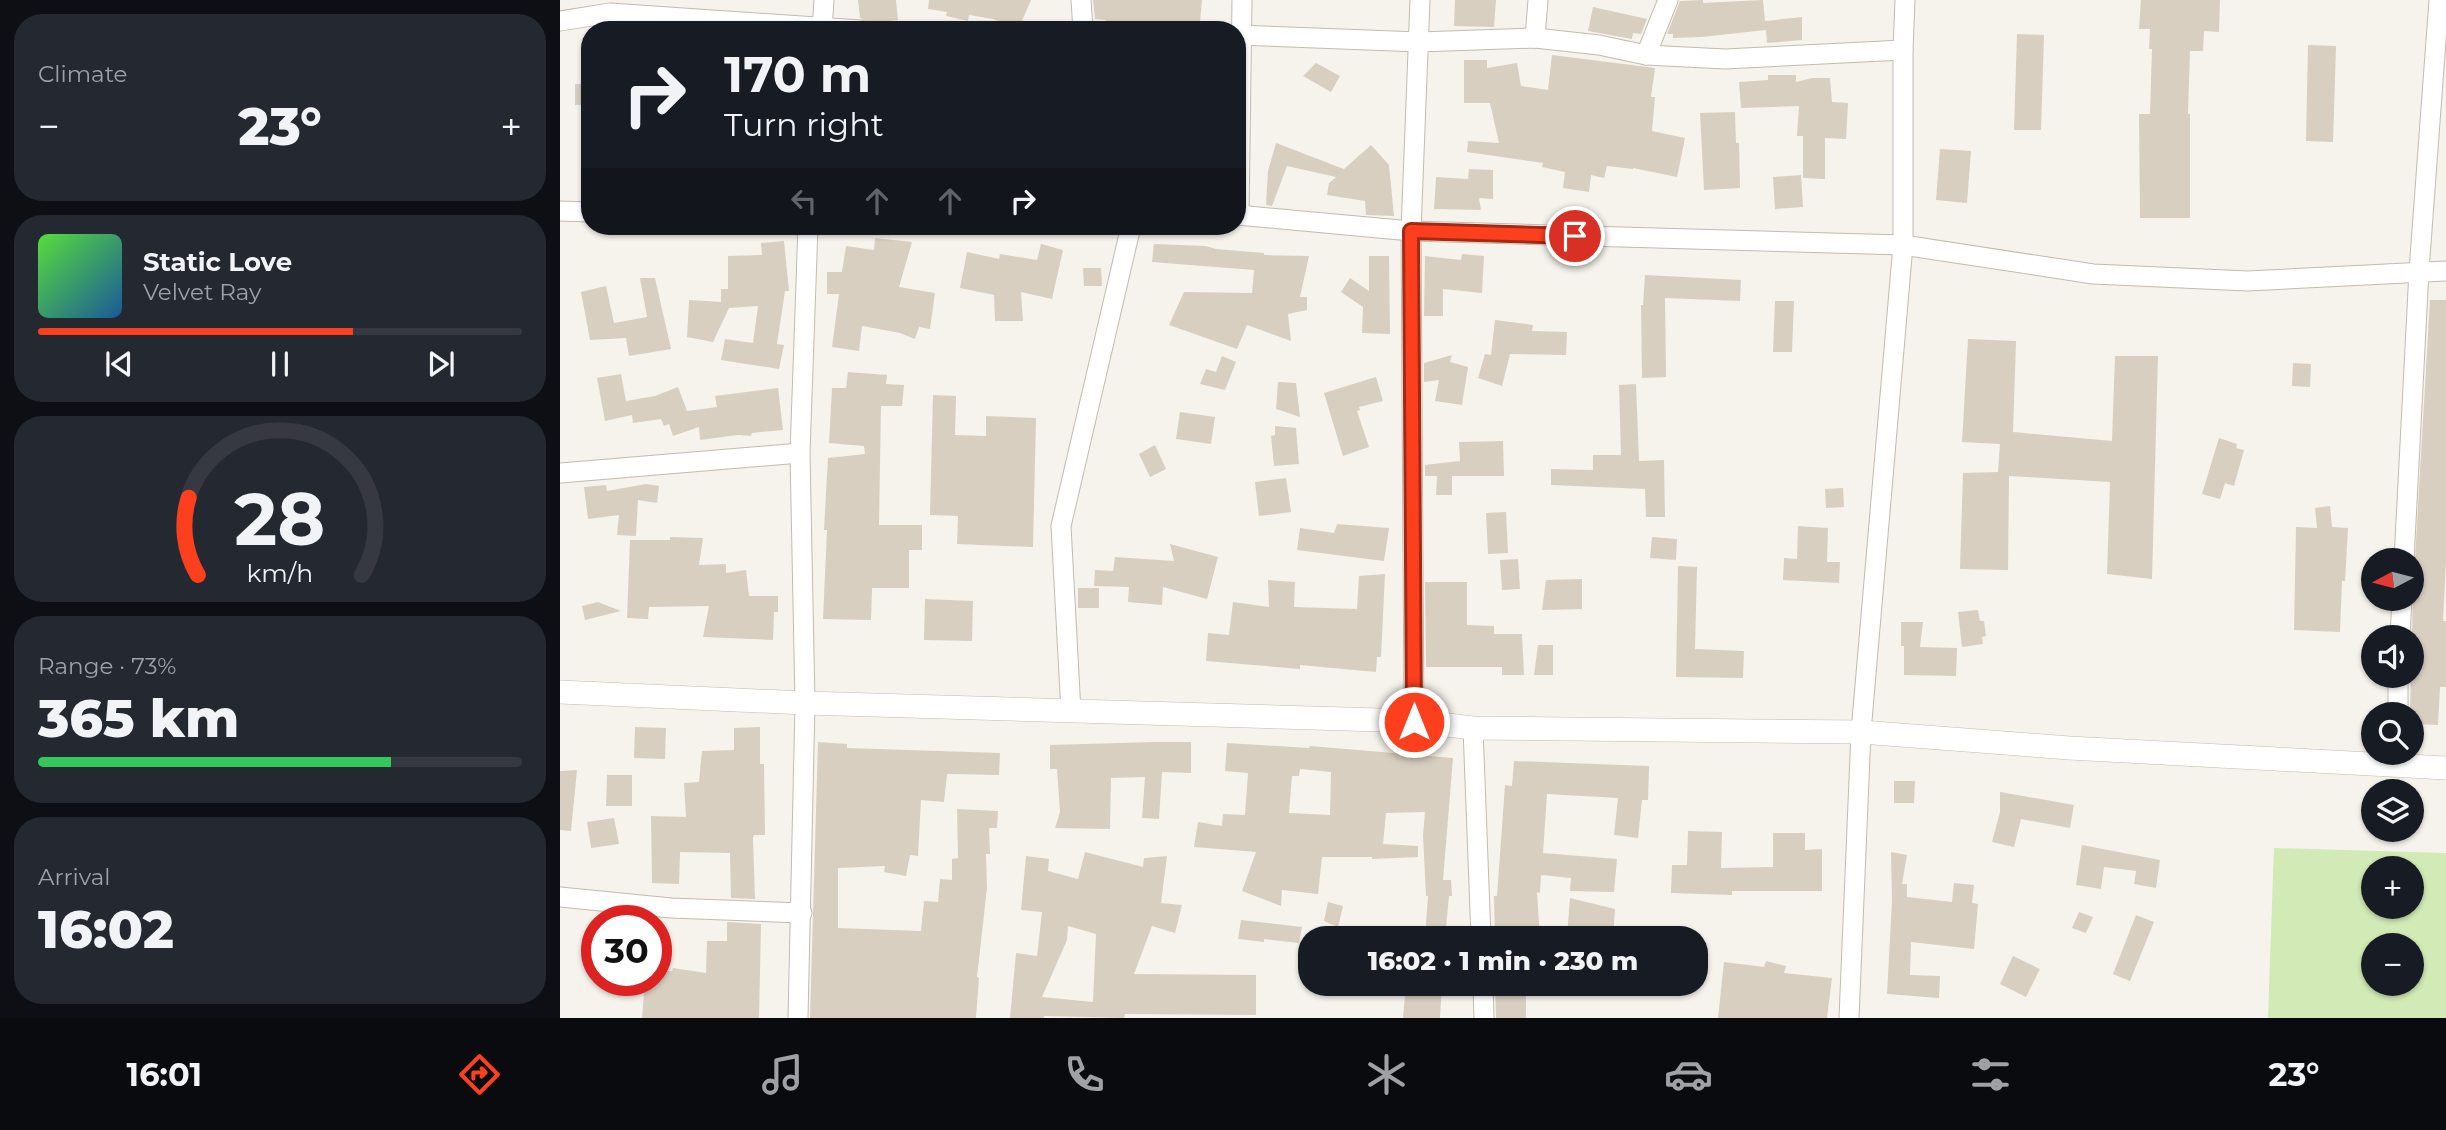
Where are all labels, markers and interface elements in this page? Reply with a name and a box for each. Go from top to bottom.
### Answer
text: 170 m [724,45,871,104]
icon: right [609,49,700,140]
text: Climate [38,60,127,88]
text: 23° [238,95,322,158]
text: − [38,103,60,150]
text: + [500,103,522,150]
text: Turn right [724,105,884,144]
icon: left [785,182,823,220]
icon: ahead [858,182,896,220]
icon: ahead [931,182,969,220]
icon: right [1004,182,1042,220]
pin [1545,206,1605,266]
icon: arrive [1556,217,1594,255]
text: Static Love [143,246,292,278]
text: Velvet Ray [143,278,261,306]
icon: previous [100,345,138,383]
icon: pause [261,345,299,383]
icon: next [422,345,460,383]
text: 28 [235,475,326,563]
north arrow [2361,548,2424,611]
map controls [2361,548,2424,996]
text: km/h [247,558,313,588]
button: sound [2361,625,2424,688]
text: Range · 73% [38,652,176,680]
position arrow [1377,685,1451,759]
text: 365 km [38,687,239,750]
button: search [2361,702,2424,765]
button: layers [2361,779,2424,842]
button: + [2361,856,2424,919]
text: Arrival [38,863,111,891]
text: 16:02 [38,898,174,961]
speed limit sign: 30 [581,905,672,996]
button: − [2361,933,2424,996]
text: 16:02 · 1 min · 230 m [1368,945,1638,977]
icon: directions [455,1050,504,1099]
icon: music [758,1050,807,1099]
icon: phone [1060,1050,1109,1099]
icon: climate [1362,1050,1411,1099]
icon: car [1664,1050,1713,1099]
icon: filters [1966,1050,2015,1099]
text: 16:01 [127,1055,202,1094]
text: 23° [2269,1055,2319,1094]

